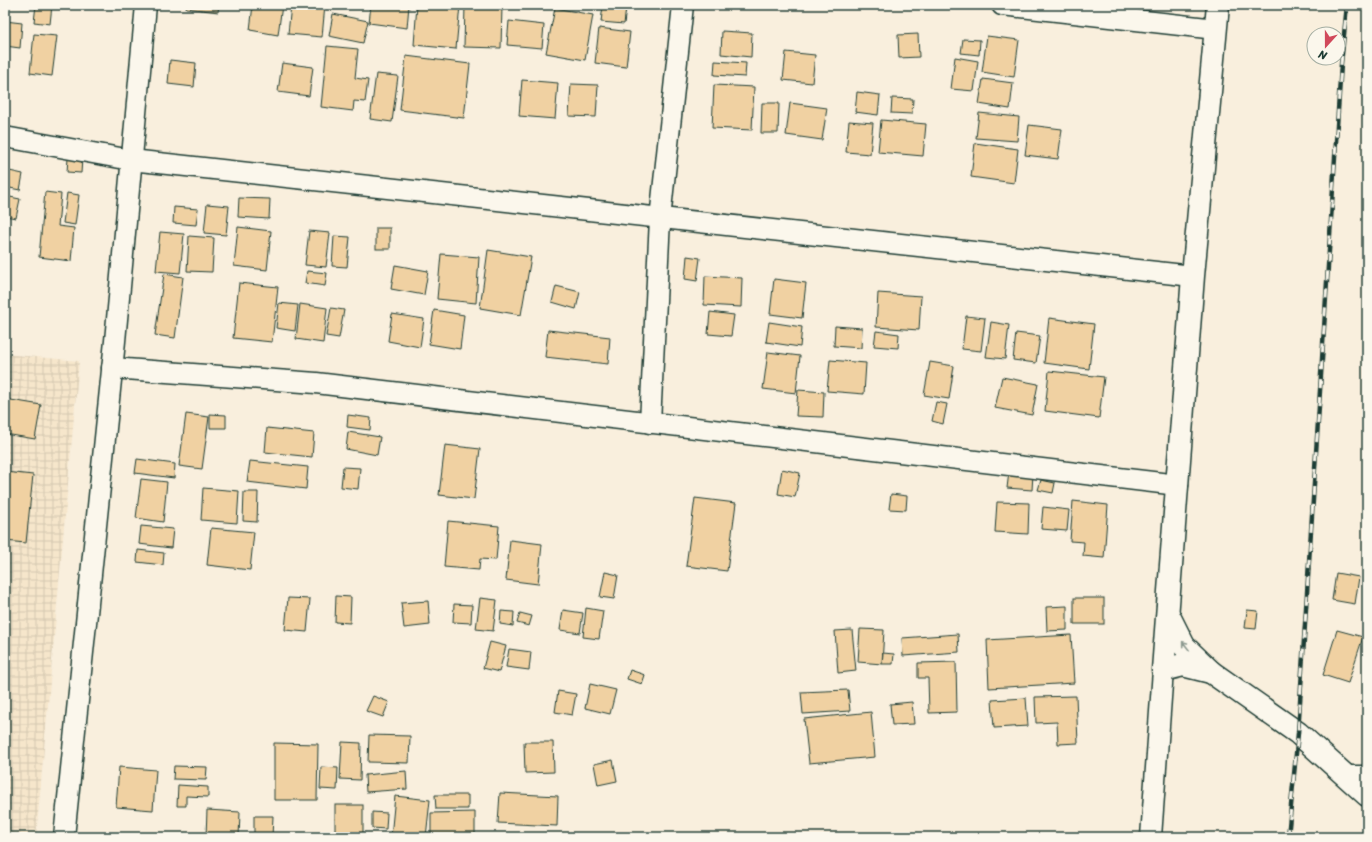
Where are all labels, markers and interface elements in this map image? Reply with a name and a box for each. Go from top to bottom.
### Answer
north arrow [1306,26,1346,66]
text: N [1315,44,1330,65]
one-way arrow [1181,641,1190,652]

